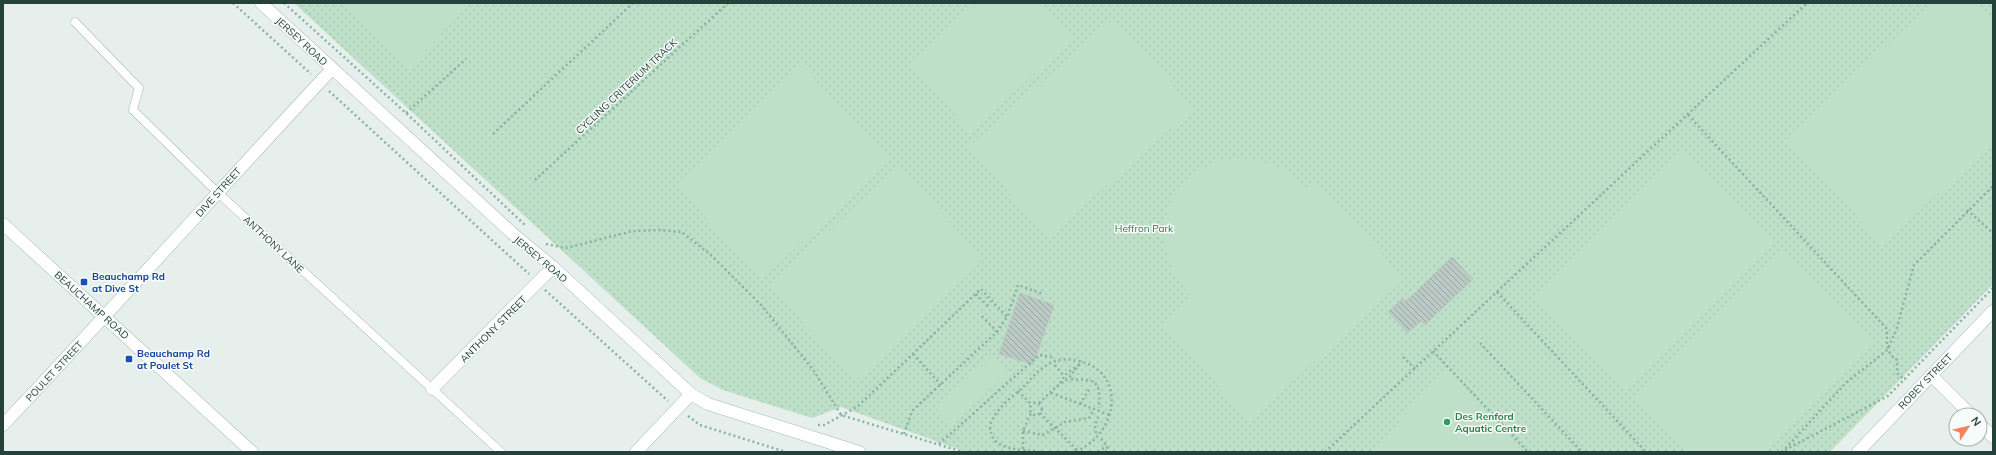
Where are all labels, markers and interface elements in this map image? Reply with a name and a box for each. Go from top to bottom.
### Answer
street label: JERSEY ROAD [273,14,330,69]
street label: CYCLING CRITERIUM TRACK [573,35,680,137]
street label: DIVE STREET [193,165,244,220]
street label: ANTHONY LANE [241,213,307,276]
park label: Heffron Park [1115,222,1174,235]
street label: JERSEY ROAD [511,233,570,286]
street label: BEAUCHAMP ROAD [52,268,132,342]
place label: Beauchamp Rd at Dive St [92,270,165,295]
marker: Beauchamp Rd at Dive St [79,277,89,287]
street label: ANTHONY STREET [457,293,529,365]
street label: POULET STREET [23,338,86,404]
place label: Beauchamp Rd at Poulet St [137,347,210,372]
street label: ROBEY STREET [1895,351,1955,412]
marker: Beauchamp Rd at Poulet St [124,354,134,364]
north arrow [1948,407,1988,447]
place label: Des Renford Aquatic Centre [1455,410,1527,435]
text: N [1968,414,1984,429]
marker: Des Renford Aquatic Centre [1442,417,1452,427]

